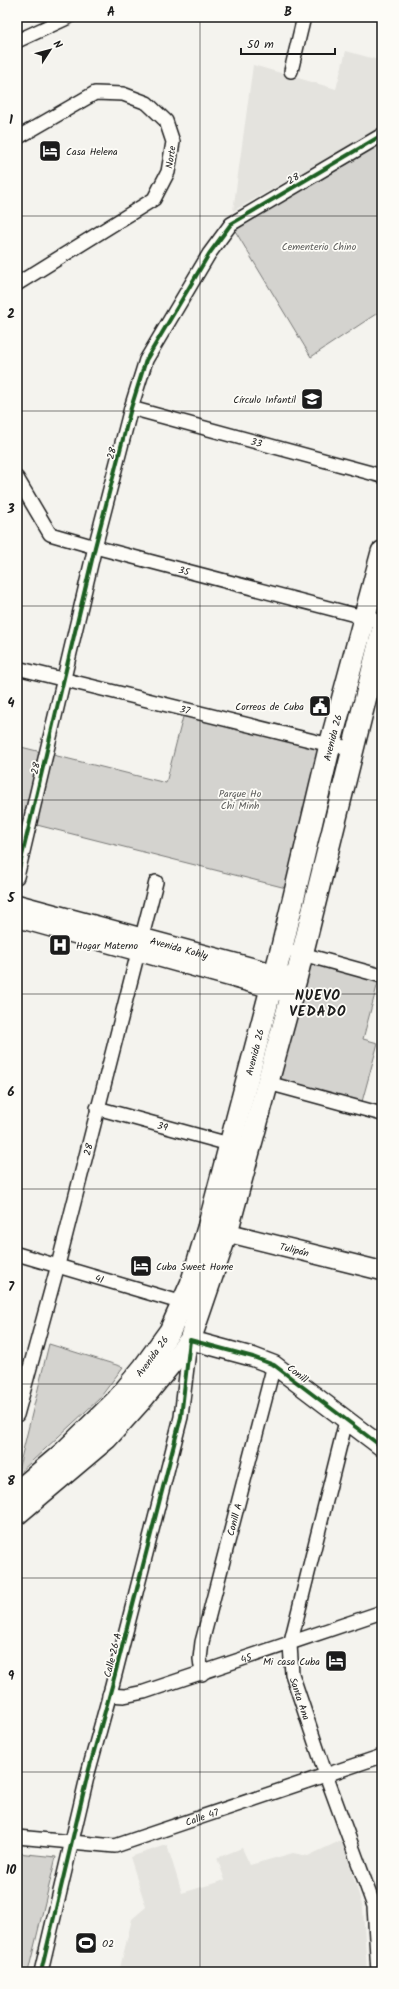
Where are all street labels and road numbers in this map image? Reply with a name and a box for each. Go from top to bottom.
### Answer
street label: Norte [161,144,181,170]
street label: 28 [284,168,303,189]
street label: 33 [249,434,264,452]
street label: 28 [103,445,121,461]
street label: 35 [177,562,192,581]
street label: 37 [178,701,192,719]
street label: Avenida 26 [319,713,347,763]
street label: 28 [27,760,45,776]
street label: Avenida Kohly [148,933,210,964]
street label: Avenida 26 [242,1027,269,1077]
street label: 39 [155,1118,170,1136]
street label: 28 [79,1141,98,1157]
street label: Tulipán [278,1239,311,1262]
street label: 41 [93,1270,106,1288]
street label: Avenida 26 [132,1333,173,1381]
street label: Conill [283,1360,312,1388]
street label: Conill A [223,1501,247,1538]
street label: Calle 26 A [100,1631,126,1679]
street label: 45 [239,1649,255,1668]
street label: Santa Ana [285,1676,314,1723]
street label: Calle 47 [183,1805,221,1831]

